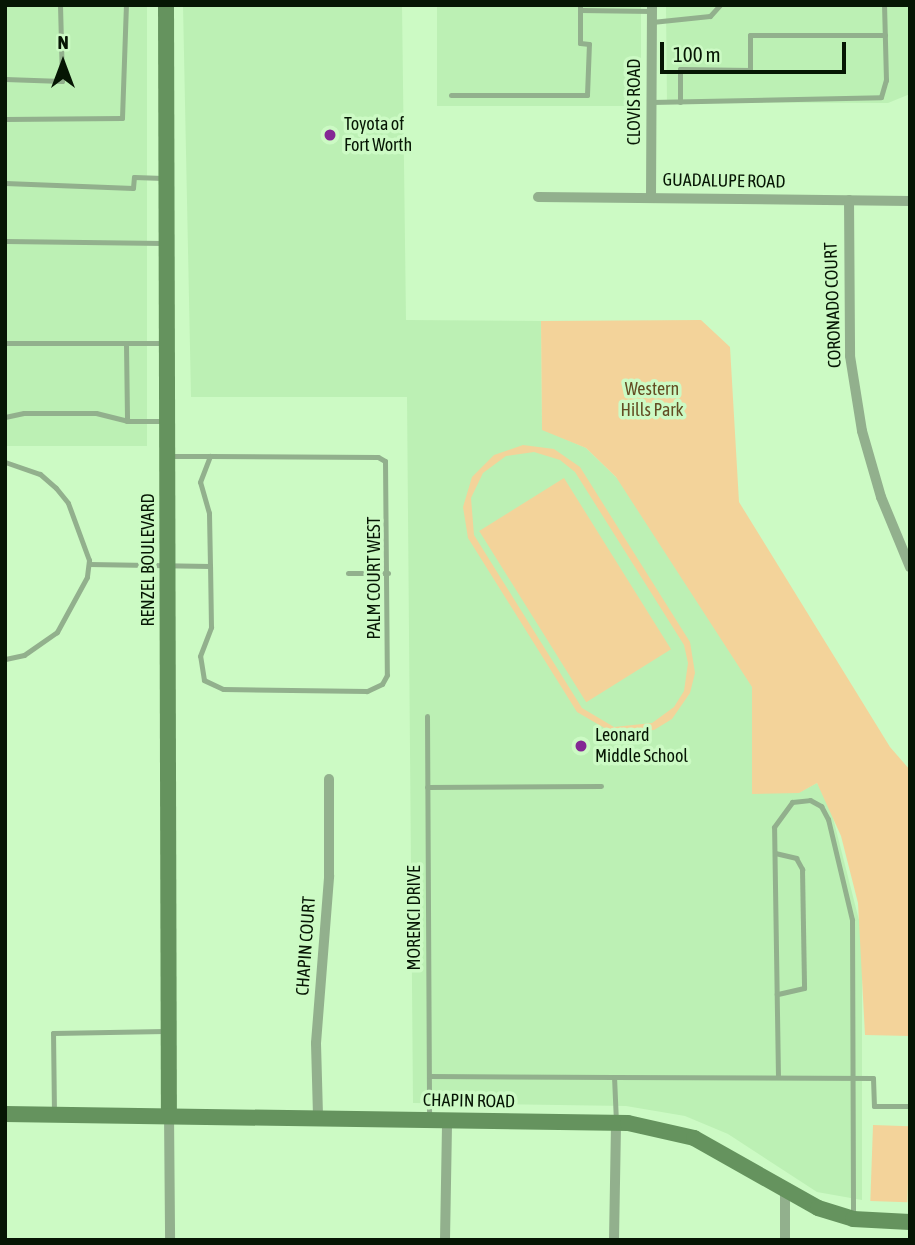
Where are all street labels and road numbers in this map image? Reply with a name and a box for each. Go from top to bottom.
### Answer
street label: CLOVIS ROAD [623,59,645,145]
street label: GUADALUPE ROAD [662,169,786,193]
street label: CORONADO COURT [820,242,846,368]
street label: RENZEL BOULEVARD [137,493,159,627]
street label: PALM COURT WEST [363,517,385,639]
street label: MORENCI DRIVE [403,865,425,971]
street label: CHAPIN COURT [292,896,320,996]
street label: CHAPIN ROAD [423,1089,515,1113]

